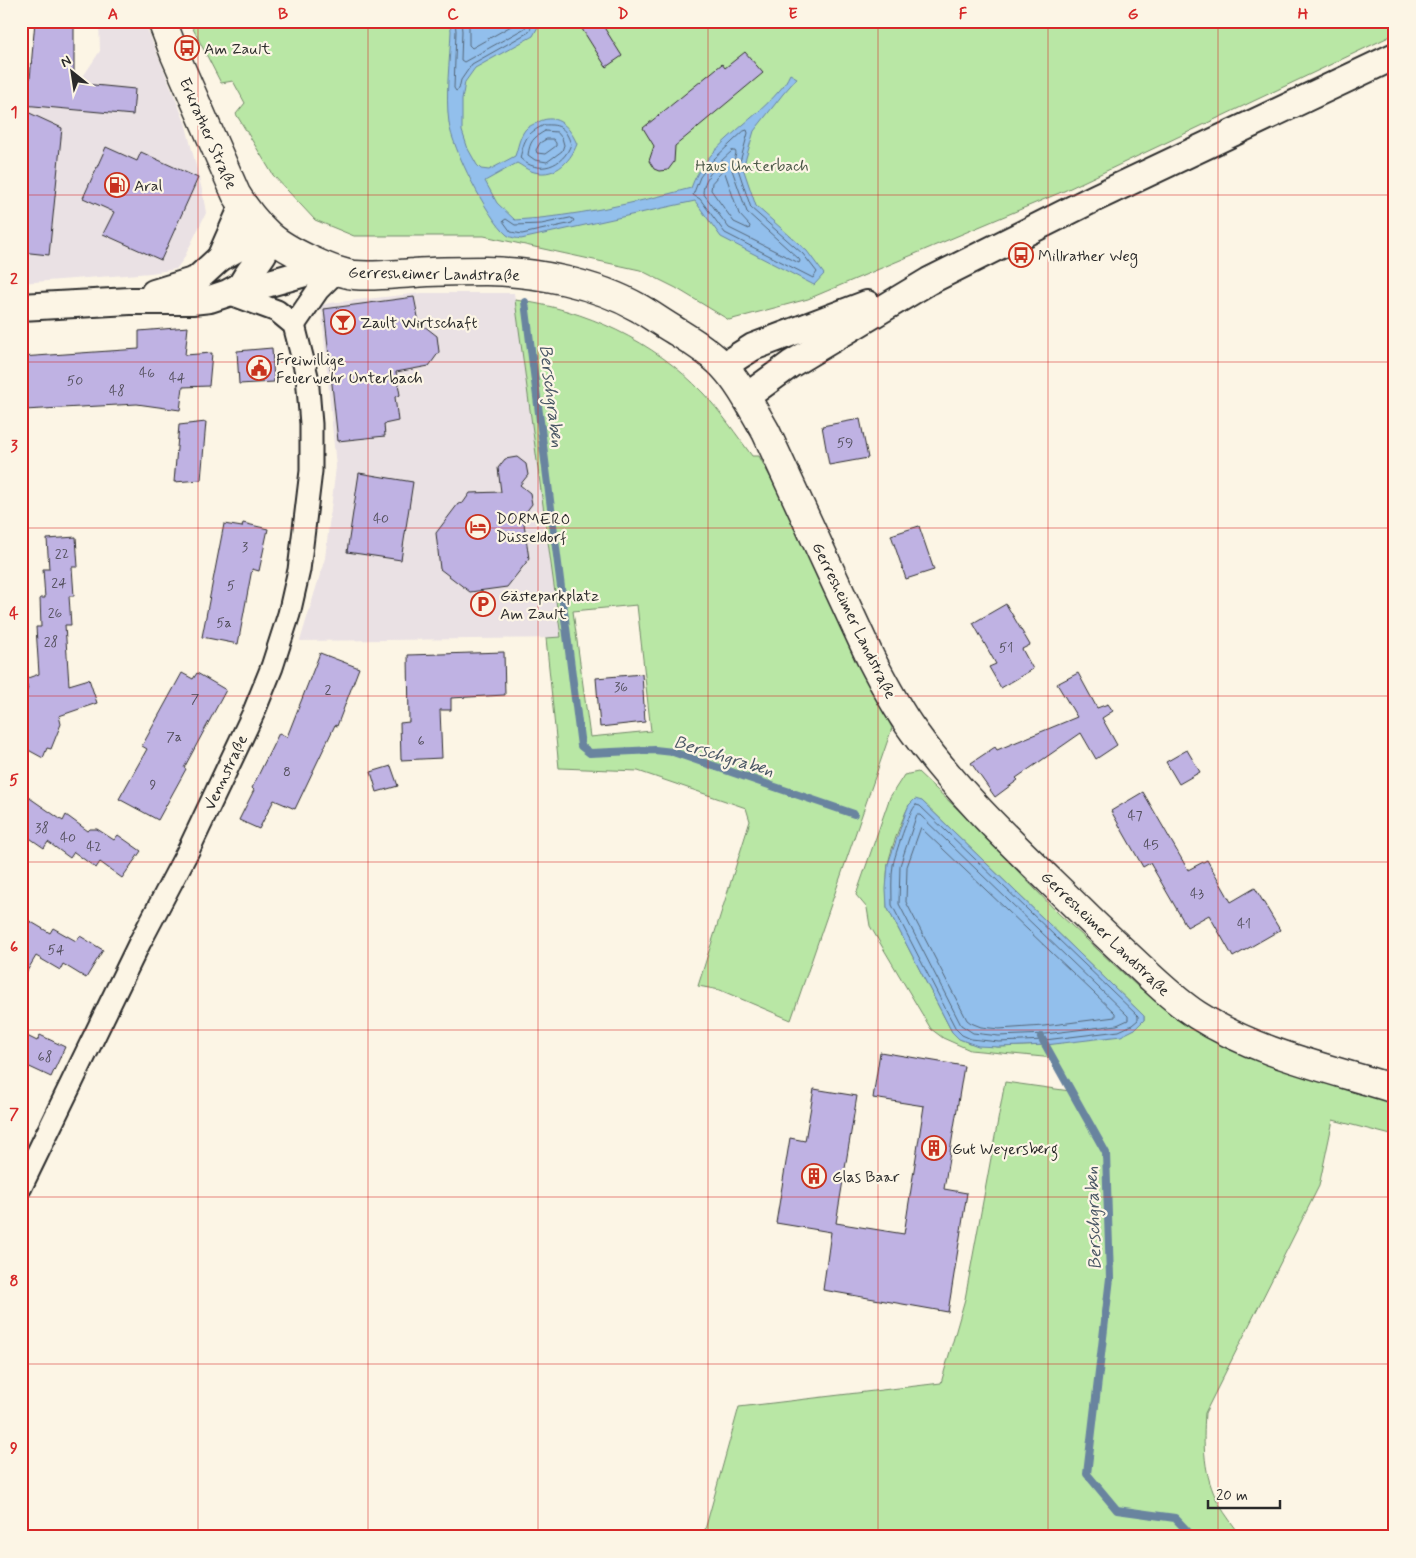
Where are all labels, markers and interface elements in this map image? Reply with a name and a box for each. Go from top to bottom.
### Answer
text: A [108,4,118,25]
text: B [278,4,288,25]
text: C [447,4,459,25]
text: D [617,4,629,25]
text: E [788,4,798,25]
text: F [959,4,968,25]
text: G [1128,4,1139,25]
text: H [1298,4,1309,25]
bus stop icon: Am Zault [174,35,200,61]
place label: Am Zault [204,39,271,60]
north arrow [48,48,98,98]
text: N [57,51,75,72]
street label: Erkrather Straße [174,75,242,193]
text: 1 [10,102,18,123]
park label: Haus Unterbach [695,156,809,177]
fuel station icon: Aral [104,172,130,198]
place label: Aral [134,176,163,197]
bus stop icon: Millrather Weg [1008,242,1034,268]
place label: Millrather Weg [1038,246,1138,268]
street label: Gerresheimer Landstraße [348,263,520,286]
text: 2 [10,269,18,290]
bar icon: Zault Wirtschaft [330,309,356,335]
place label: Zault Wirtschaft [360,313,477,334]
water label: Berschgraben [533,343,569,449]
place label: Freiwillige Feuerwehr Unterbach [276,350,423,389]
public building icon: Freiwillige Feuerwehr Unterbach [246,355,272,381]
house number: 46 [139,364,155,382]
house number: 44 [169,369,186,387]
house number: 50 [67,372,83,390]
house number: 48 [109,382,125,400]
house number: 59 [837,434,853,452]
text: 3 [10,436,18,457]
place label: DORMERO Düsseldorf [496,509,570,548]
house number: 40 [373,510,389,528]
hotel icon: DORMERO Düsseldorf [465,514,491,540]
house number: 3 [242,538,248,556]
street label: Gerresheimer Landstraße [807,539,901,703]
house number: 22 [55,545,69,563]
house number: 24 [51,574,67,592]
house number: 5 [227,577,235,595]
place label: Gästeparkplatz Am Zault [500,586,599,625]
parking icon: Gästeparkplatz Am Zault [470,591,496,617]
text: 4 [9,603,19,624]
house number: 26 [48,604,63,622]
house number: 5a [216,614,232,632]
house number: 28 [44,633,58,651]
house number: 51 [999,639,1013,657]
house number: 36 [614,678,628,696]
house number: 2 [325,681,332,699]
house number: 7 [191,690,200,708]
house number: 7a [166,728,182,746]
water label: Berschgraben [671,730,777,784]
street label: Vennstraße [200,731,253,814]
house number: 6 [417,732,425,750]
house number: 8 [283,763,291,781]
text: 5 [9,770,19,791]
house number: 9 [150,776,157,794]
house number: 47 [1127,807,1143,825]
house number: 38 [35,819,49,837]
house number: 40 [60,829,76,847]
house number: 45 [1143,836,1159,854]
house number: 42 [86,838,102,856]
street label: Gerresheimer Landstraße [1036,867,1174,1001]
house number: 43 [1190,885,1204,903]
house number: 41 [1237,915,1251,933]
text: 6 [10,937,18,958]
house number: 54 [48,941,65,959]
house number: 68 [38,1048,52,1066]
text: 7 [9,1104,19,1125]
building icon: Gut Weyersberg [921,1135,947,1161]
place label: Gut Weyersberg [952,1139,1058,1161]
building icon: Glas Baar [801,1163,827,1189]
water label: Berschgraben [1080,1166,1108,1270]
place label: Glas Baar [832,1167,900,1188]
text: 8 [9,1271,19,1292]
text: 9 [10,1438,18,1459]
scale bar [1208,1478,1281,1510]
text: 20 m [1216,1486,1248,1506]

